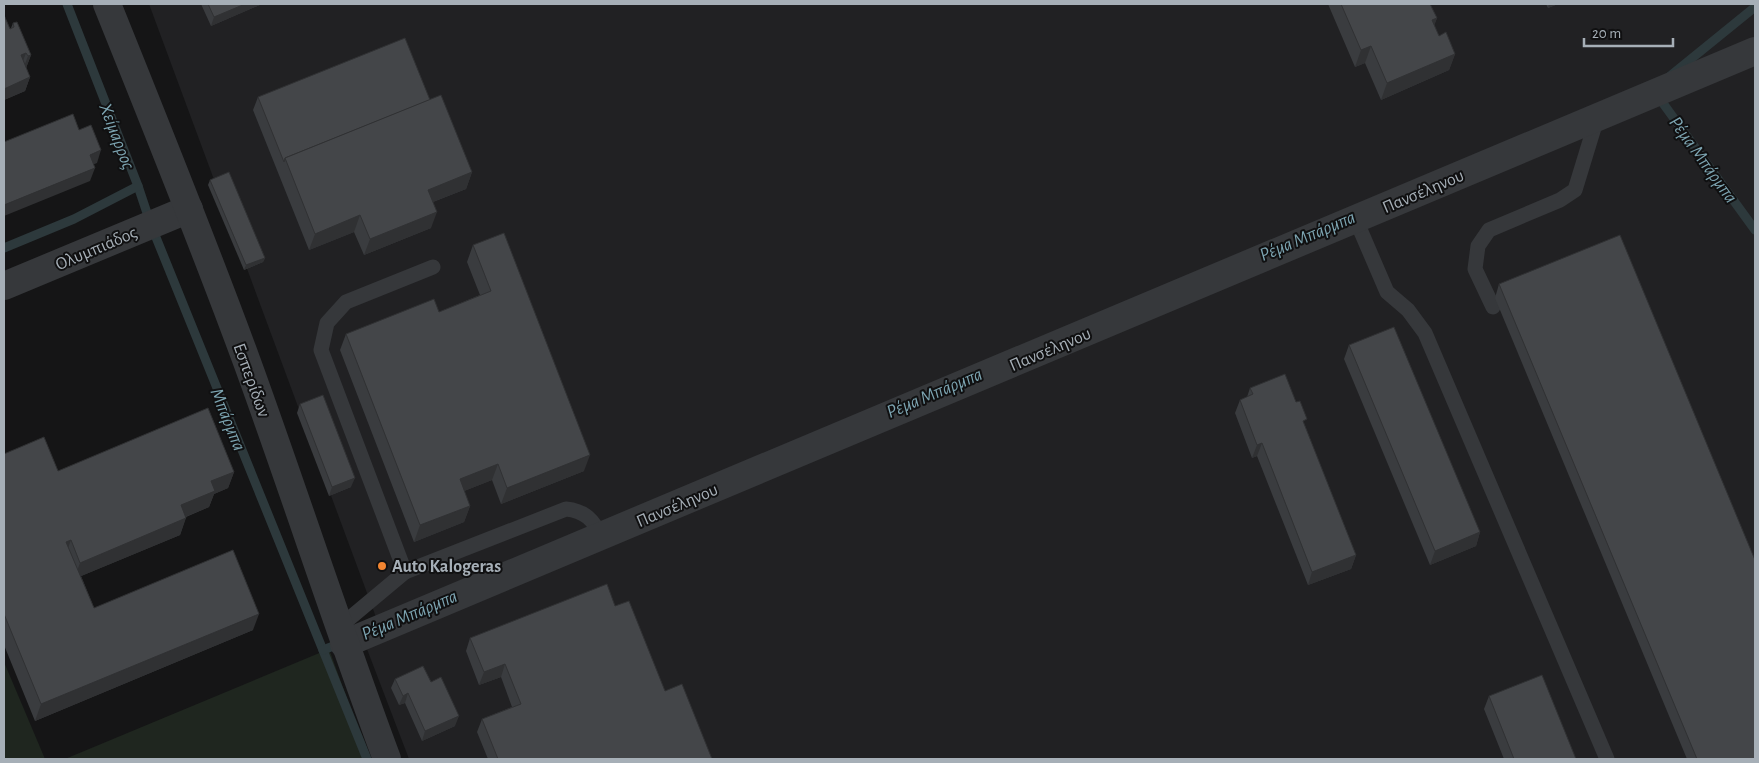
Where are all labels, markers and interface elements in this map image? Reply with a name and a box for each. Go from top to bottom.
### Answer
scale bar [1584,15,1673,47]
text: 20 m [1592,26,1621,41]
water label: Χείμαρρος [95,100,138,173]
water label: Ρέμα Μπάρμπα [1665,113,1740,207]
street label: Πανσέληνου [1380,167,1467,217]
water label: Ρέμα Μπάρμπα [1257,208,1358,265]
street label: Ολυμπιάδος [53,224,140,274]
street label: Πανσέληνου [1007,325,1094,375]
street label: Εσπερίδων [229,341,274,420]
water label: Ρέμα Μπάρμπα [884,365,985,422]
water label: Μπάρμπα [206,386,249,454]
street label: Πανσέληνου [634,481,721,531]
place label: Auto Kalogeras [392,558,501,576]
marker: Auto Kalogeras [376,560,388,572]
water label: Ρέμα Μπάρμπα [359,587,460,644]

